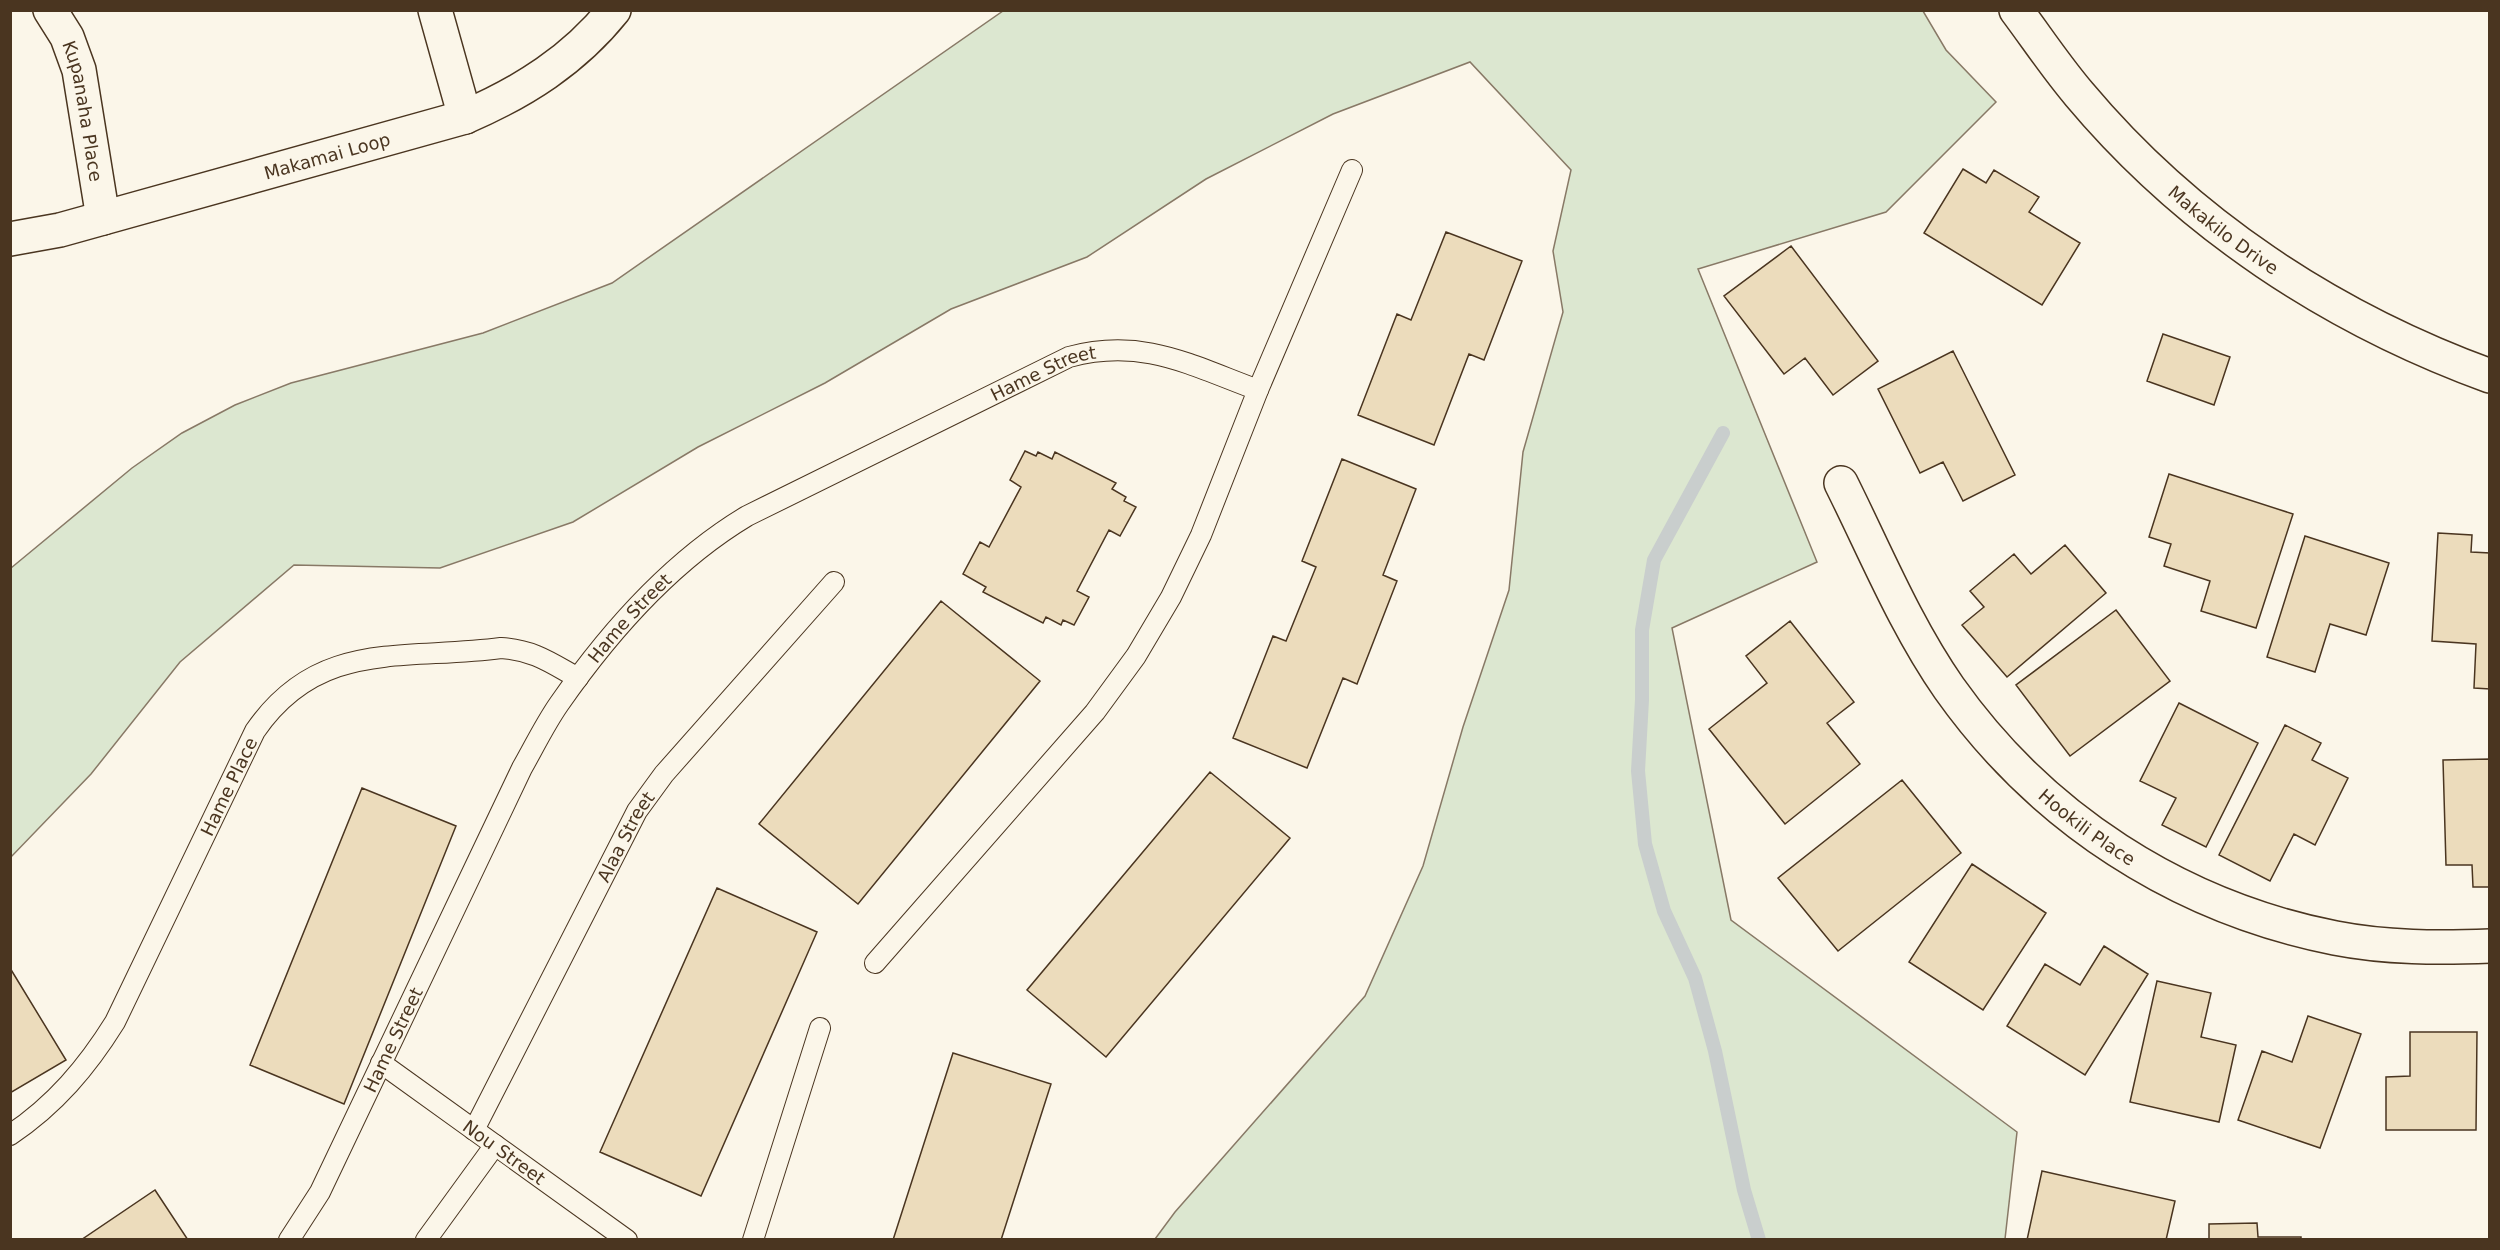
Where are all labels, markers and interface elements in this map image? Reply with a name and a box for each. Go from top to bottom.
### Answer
street label: Kupanaha Place [59,38,107,183]
street label: Makamai Loop [261,128,393,183]
street label: Makakilo Drive [2164,181,2283,278]
street label: Hame Street [987,341,1097,405]
street label: Hame Street [583,569,675,667]
street label: Hame Place [196,734,261,839]
street label: Hookili Place [2035,784,2139,869]
street label: Alaa Street [592,787,658,885]
street label: Hame Street [359,984,427,1095]
street label: Nou Street [459,1115,550,1188]

